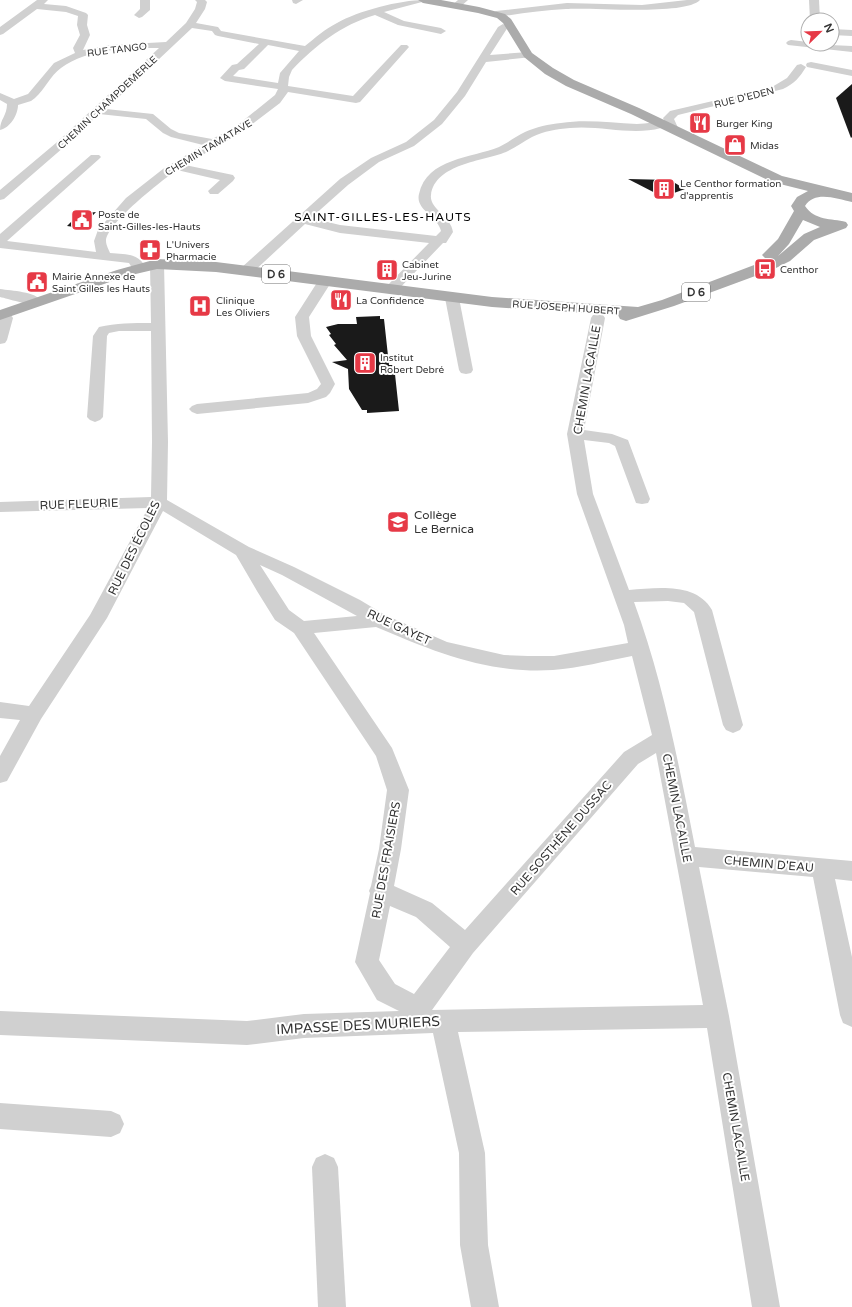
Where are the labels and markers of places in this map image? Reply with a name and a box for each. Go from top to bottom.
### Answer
restaurant icon: Burger King [687,110,713,136]
place label: Burger King [716,118,773,130]
shop icon: Midas [722,132,748,158]
place label: Midas [750,140,779,152]
building icon: Le Centhor formation d'apprentis [651,176,677,202]
place label: Le Centhor formation d'apprentis [680,178,781,202]
public building icon: Poste de Saint-Gilles-les-Hauts [69,207,95,233]
place label: Poste de Saint-Gilles-les-Hauts [98,209,201,233]
pharmacy icon: L'Univers Pharmacie [137,237,163,263]
place label: L'Univers Pharmacie [166,239,217,263]
bus stop icon: Centhor [752,256,778,282]
building icon: Cabinet Jeu-Jurine [374,257,400,283]
place label: Cabinet Jeu-Jurine [402,259,452,283]
place label: Centhor [780,264,818,276]
public building icon: Mairie Annexe de Saint Gilles les Hauts [24,269,50,295]
place label: Mairie Annexe de Saint Gilles les Hauts [52,271,150,295]
restaurant icon: La Confidence [328,287,354,313]
hospital icon: Clinique Les Oliviers [187,293,213,319]
place label: Clinique Les Oliviers [216,295,270,319]
place label: La Confidence [356,295,425,307]
building icon: Institut Robert Debré [352,350,378,376]
place label: Institut Robert Debré [380,352,444,376]
place label: Collège Le Bernica [414,508,474,536]
school or university icon: Collège Le Bernica [385,509,411,535]

